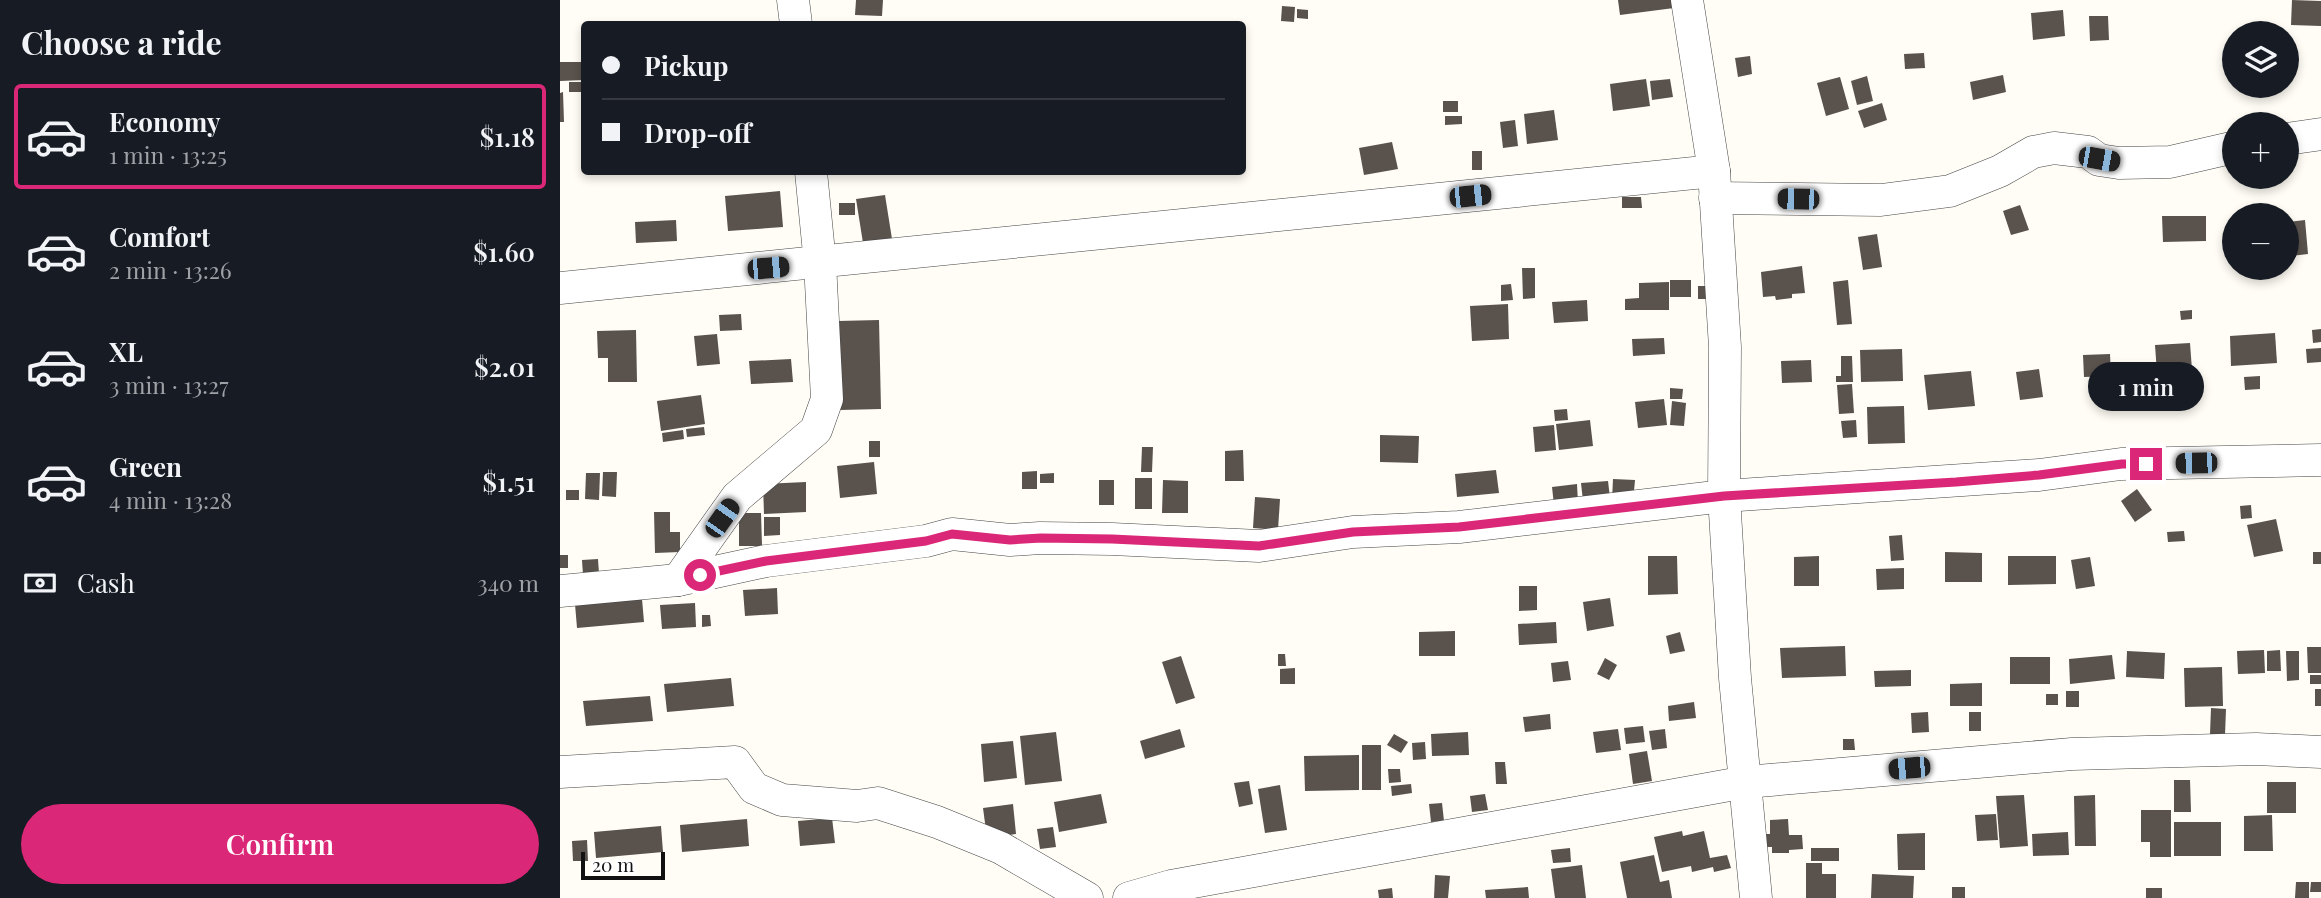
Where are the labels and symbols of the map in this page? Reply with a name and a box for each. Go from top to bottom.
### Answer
car [2077,145,2122,173]
car [1449,183,1492,209]
car [1777,188,1820,210]
car [747,256,790,280]
callout: 1 min [2088,363,2204,412]
route end [2130,448,2162,480]
car [2175,452,2218,474]
car [702,495,743,541]
route start [684,559,716,591]
car [1888,756,1931,780]
scale bar [581,849,665,881]

